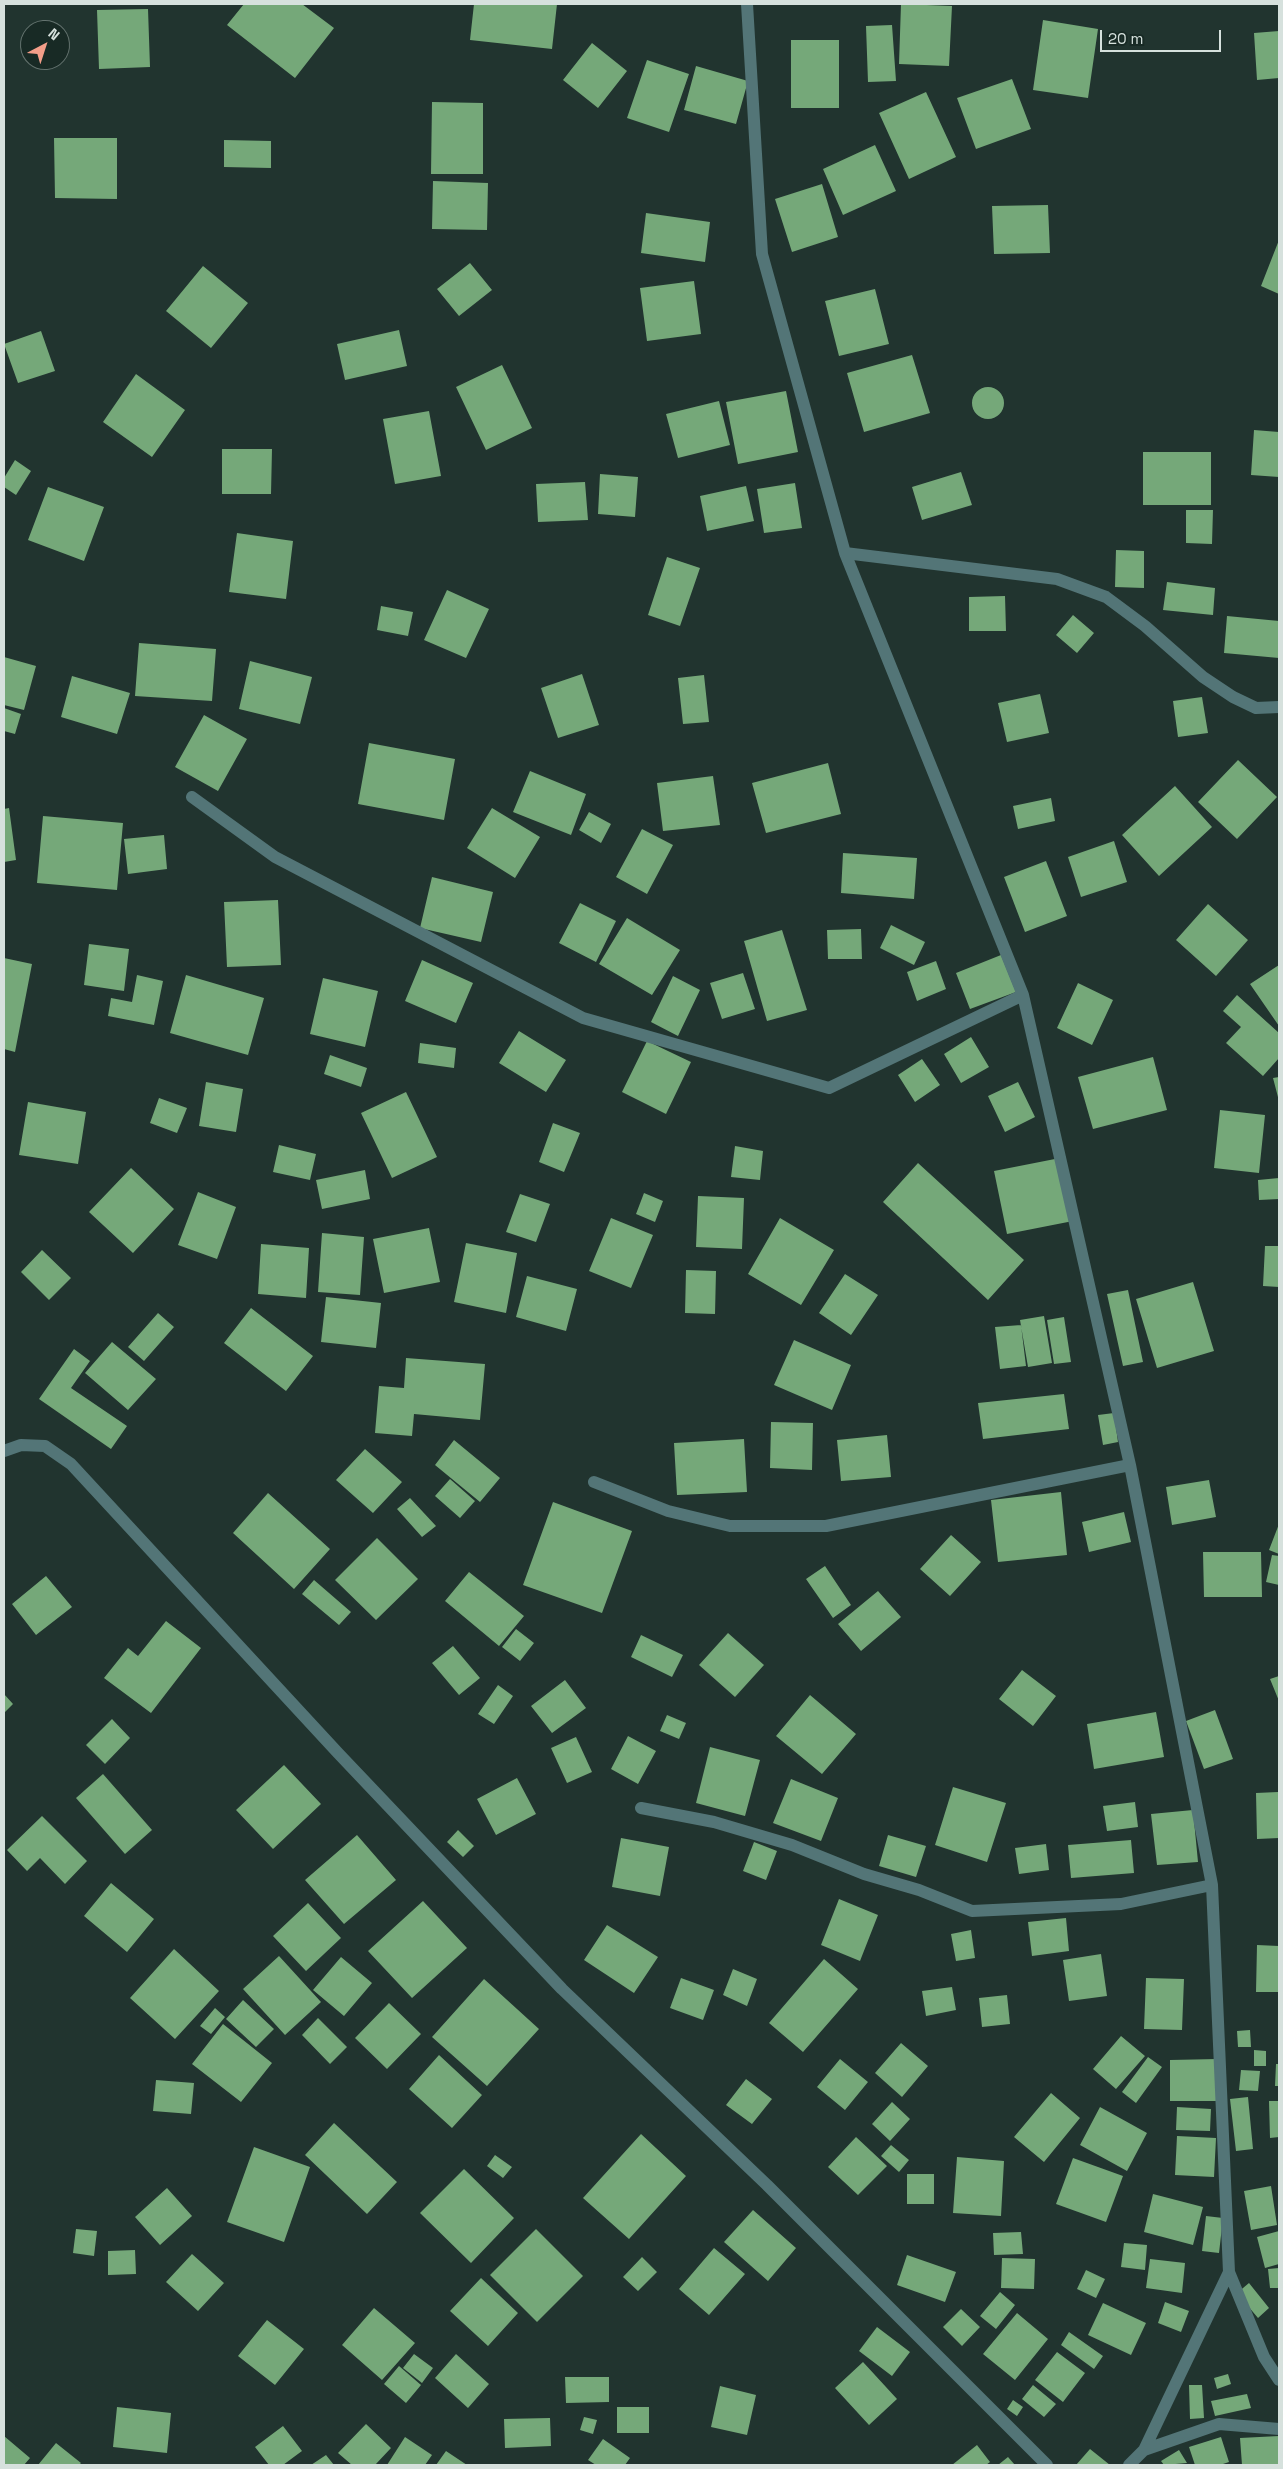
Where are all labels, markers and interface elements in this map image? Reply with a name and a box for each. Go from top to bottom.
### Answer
north arrow [20,20,70,70]
scale bar [1103,20,1224,52]
text: N [45,24,63,44]
text: 20 m [1108,29,1143,48]

